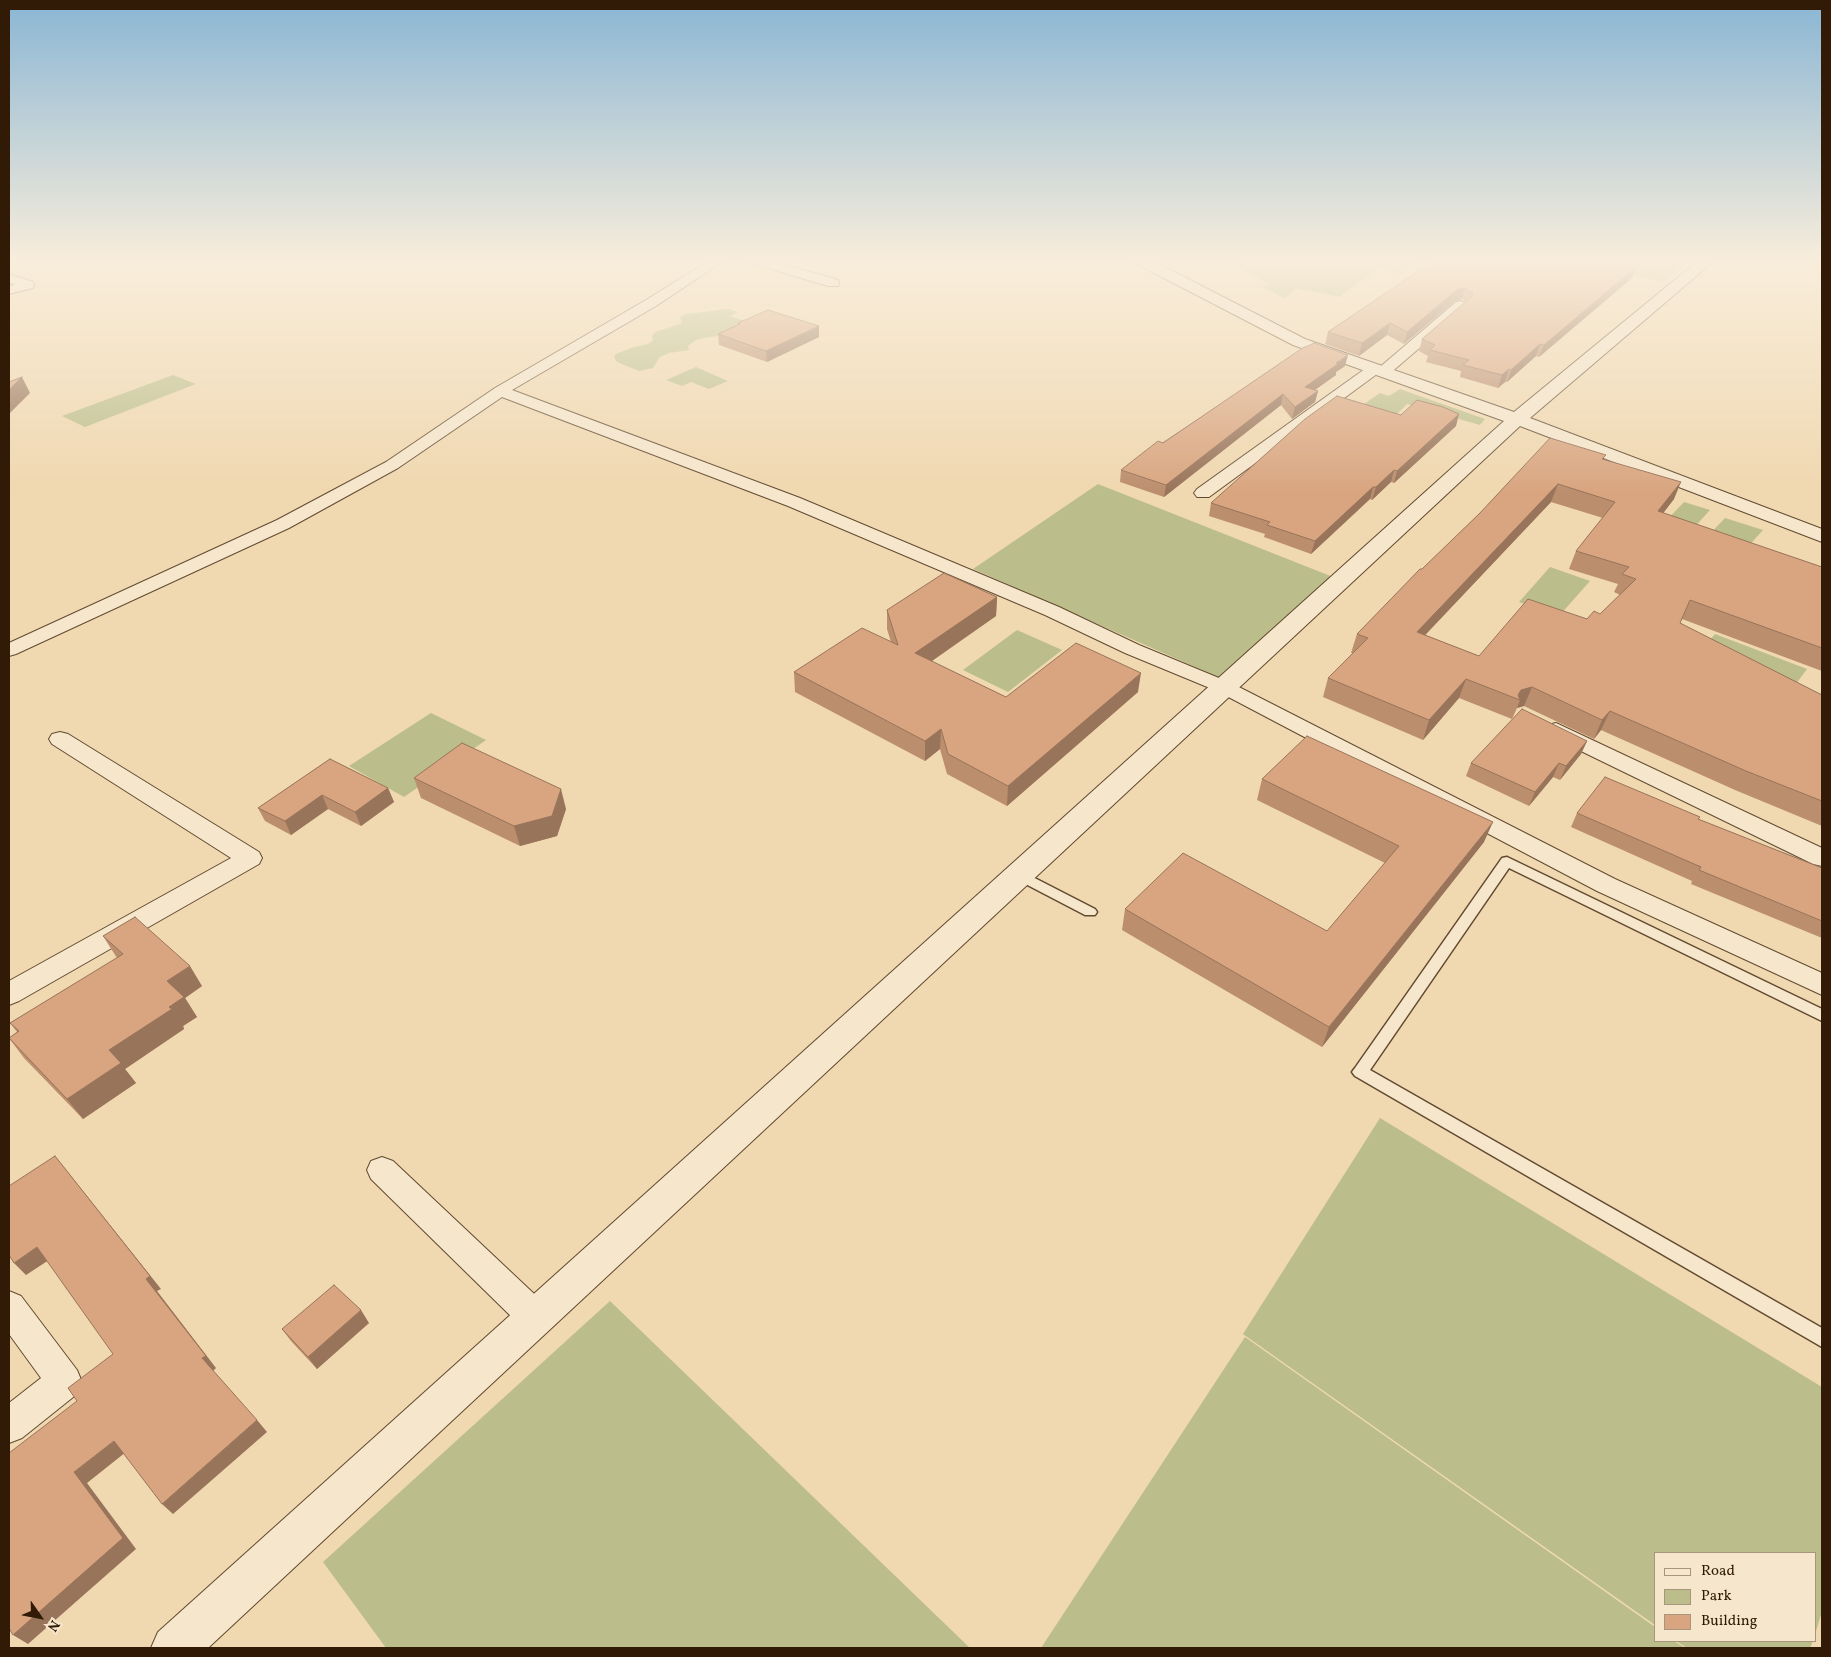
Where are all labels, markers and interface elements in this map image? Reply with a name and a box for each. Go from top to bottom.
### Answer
legend [1654,1552,1816,1642]
text: Road [1701,1561,1735,1582]
text: Park [1701,1586,1732,1607]
north arrow [15,1592,65,1642]
text: Building [1701,1611,1757,1632]
text: N [42,1616,64,1635]

